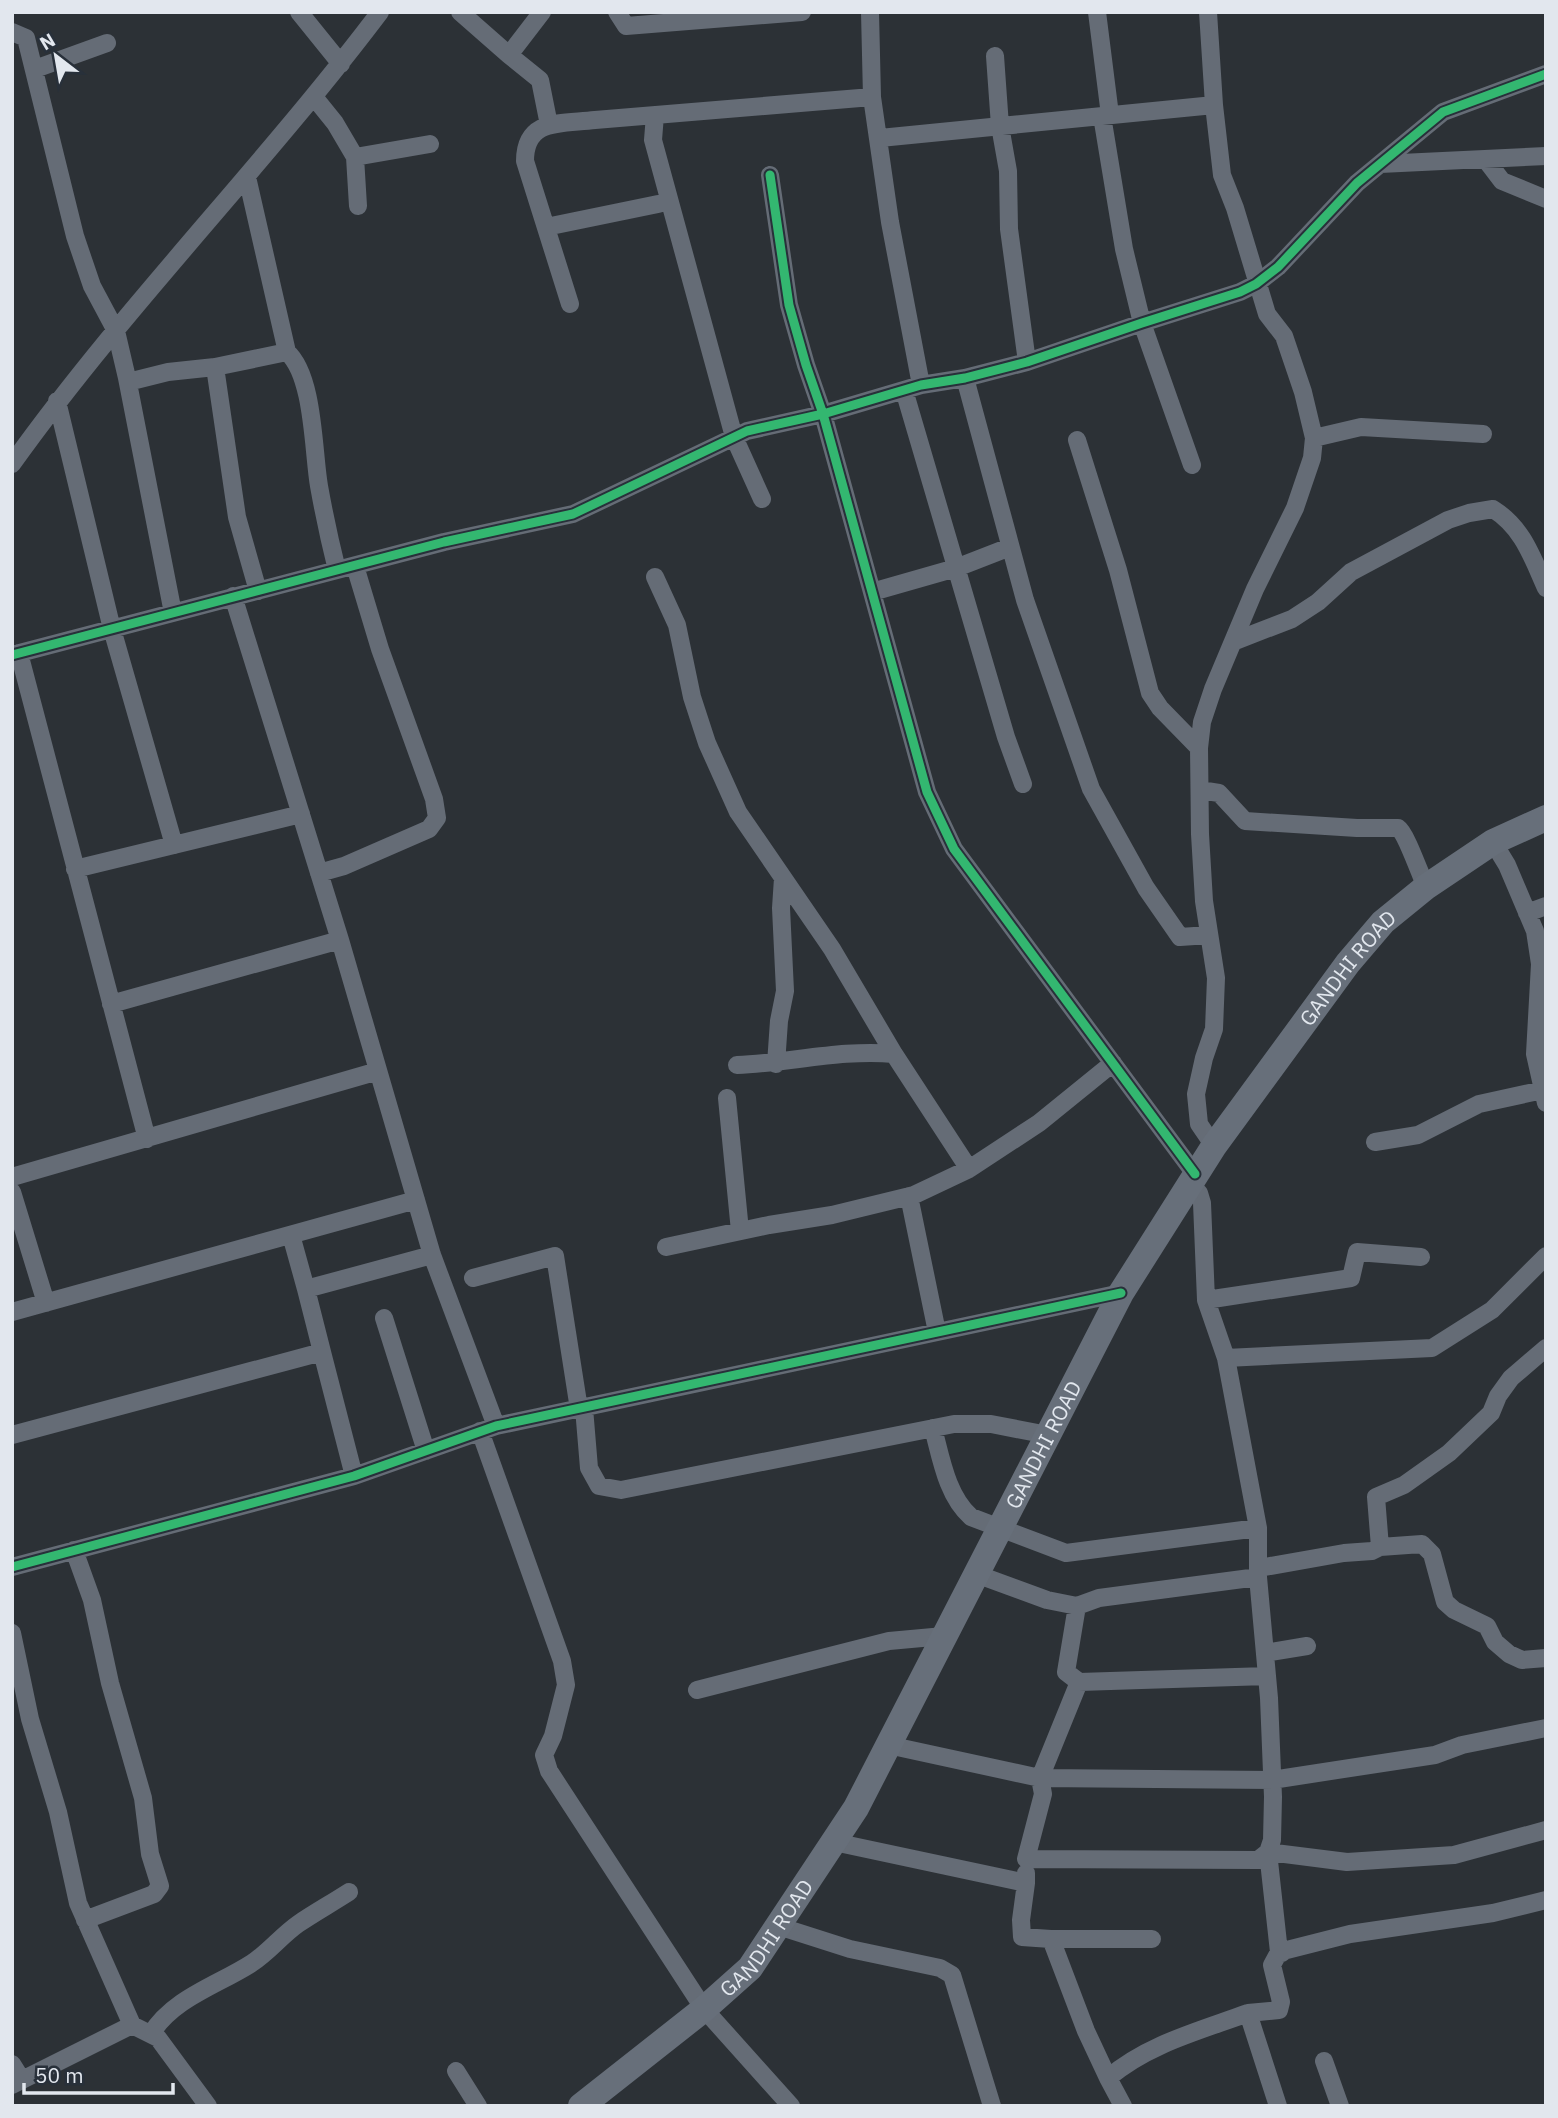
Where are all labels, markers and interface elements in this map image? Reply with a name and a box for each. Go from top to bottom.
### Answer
north arrow [21,21,91,91]
text: N [35,28,59,55]
street label: GANDHI ROAD [1293,903,1401,1031]
street label: GANDHI ROAD [998,1376,1088,1513]
street label: GANDHI ROAD [713,1874,819,2003]
scale bar [24,2052,173,2096]
text: 50 m [35,2061,84,2089]

